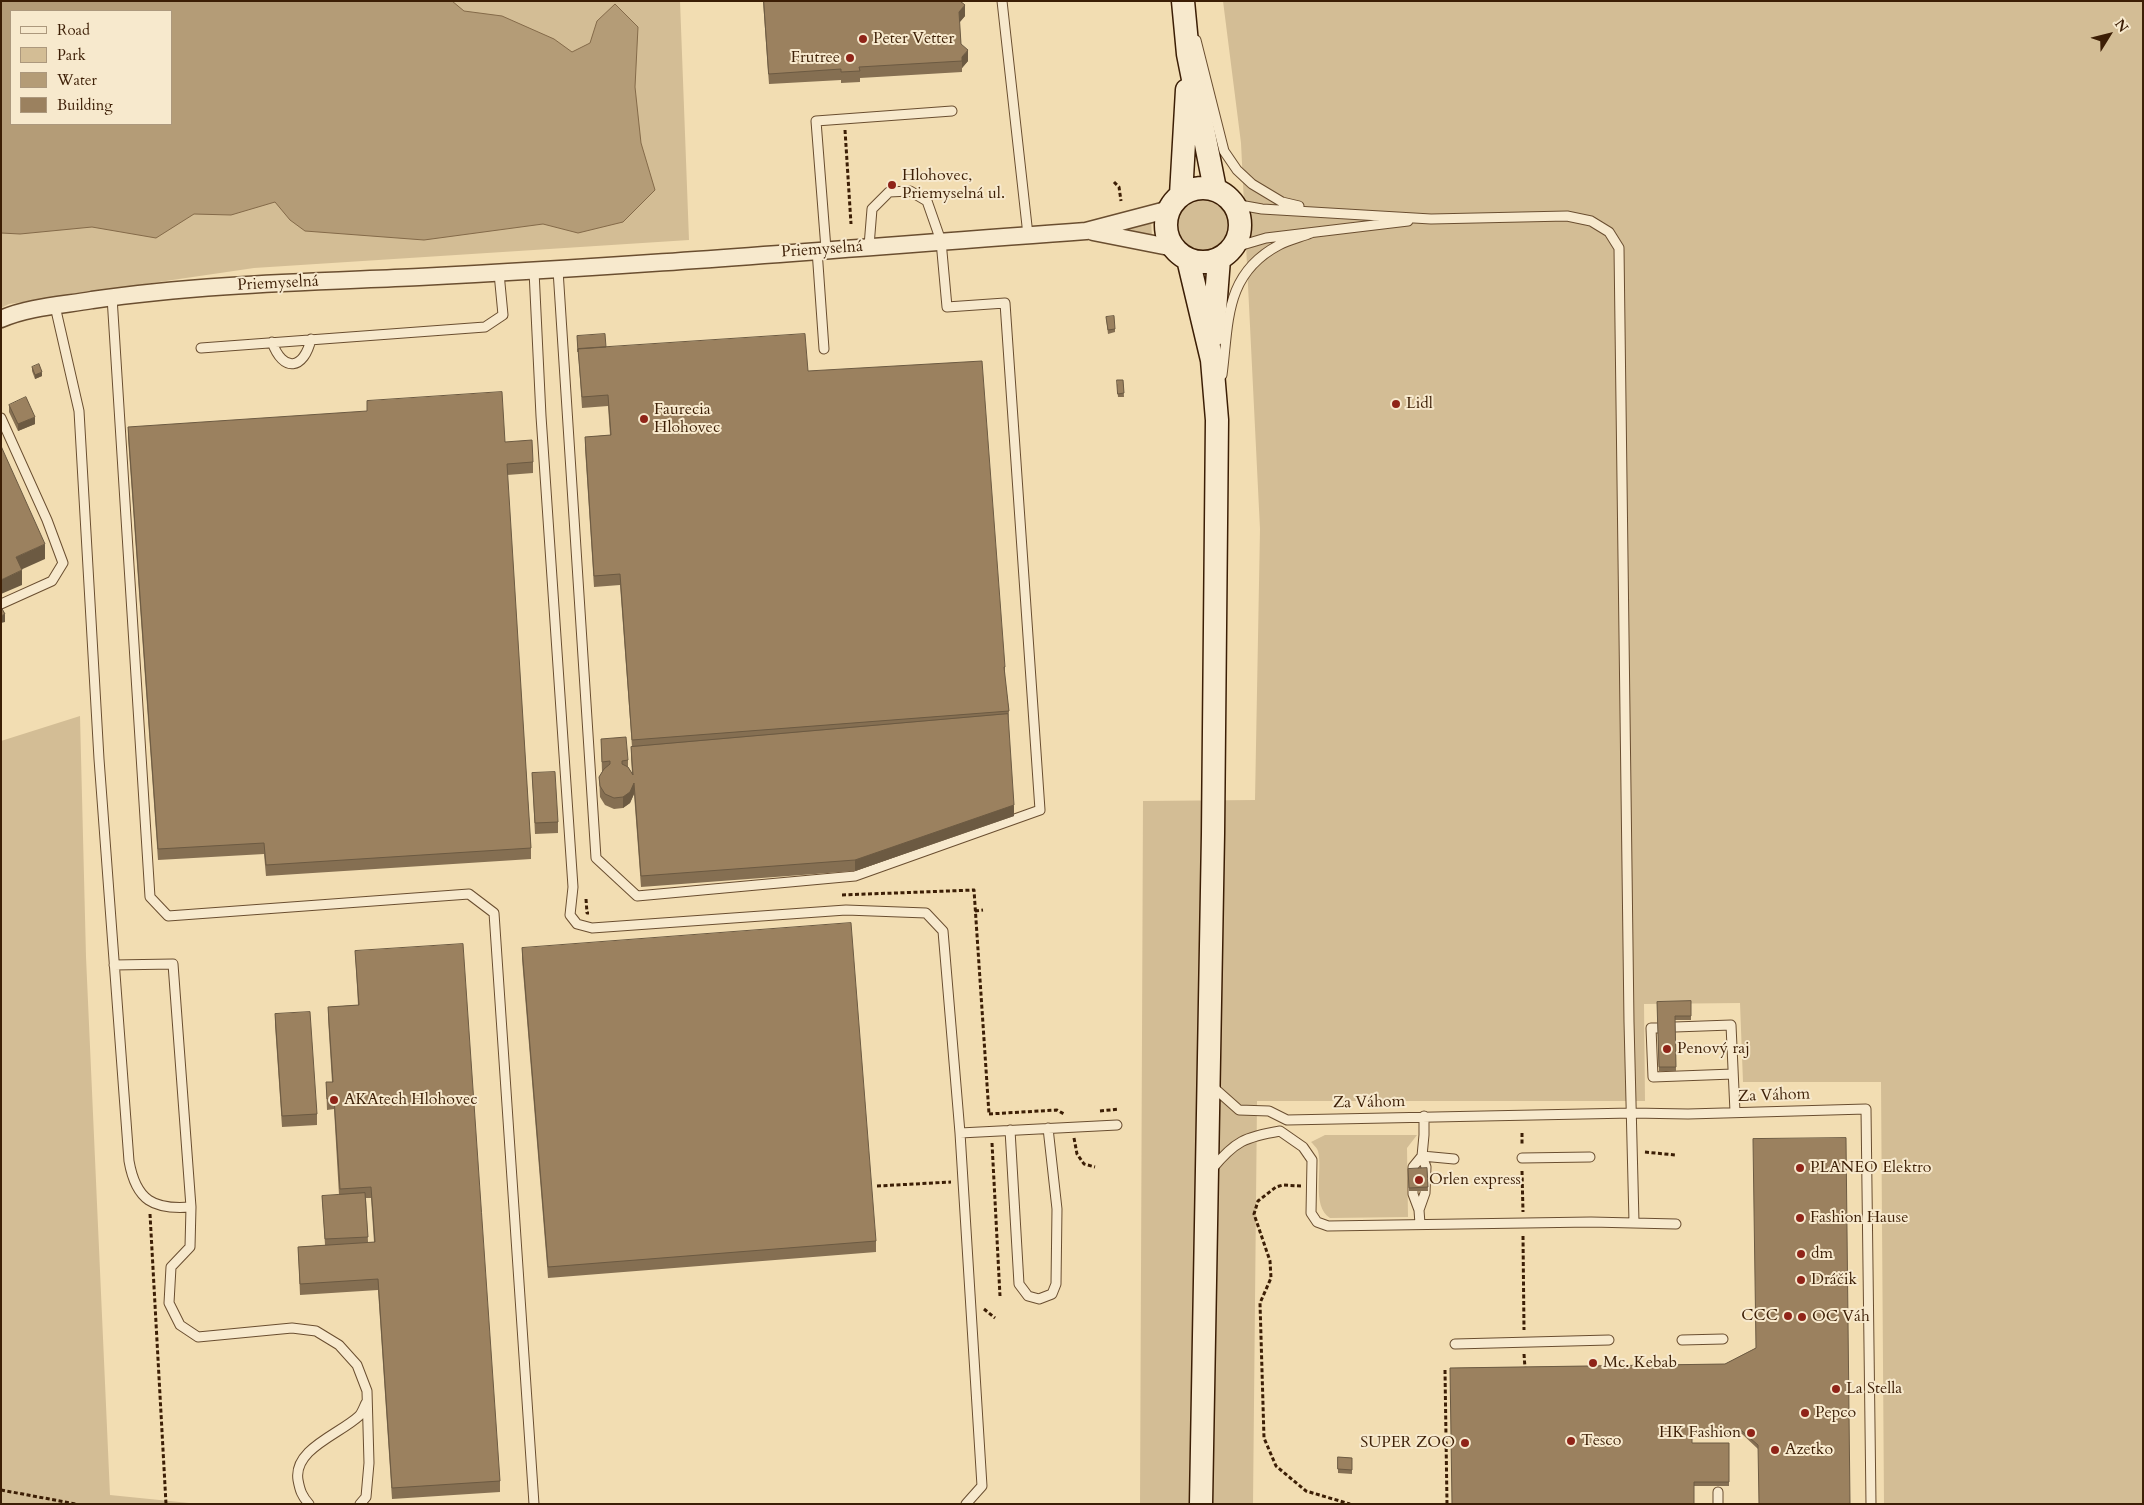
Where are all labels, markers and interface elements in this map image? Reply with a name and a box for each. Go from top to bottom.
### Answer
legend [10,10,172,125]
north arrow [2084,10,2134,60]
text: N [2110,15,2133,36]
text: Road [57,20,90,40]
place label: Peter Vetter [873,29,954,49]
marker: Peter Vetter [857,33,869,45]
text: Park [57,45,86,65]
place label: Frutree [791,48,840,68]
marker: Frutree [844,52,856,64]
text: Water [57,70,97,90]
text: Building [57,95,113,115]
place label: Hlohovec, Priemyselná ul. [902,166,1005,204]
marker: Hlohovec, Priemyselná ul. [886,179,898,191]
street label: Priemyselná [781,238,863,262]
street label: Priemyselná [237,272,319,296]
place label: Lidl [1406,394,1433,414]
marker: Lidl [1390,398,1402,410]
place label: Faurecia Hlohovec [654,400,720,438]
marker: Faurecia Hlohovec [638,413,650,425]
place label: Penový raj [1677,1039,1750,1059]
marker: Penový raj [1661,1043,1673,1055]
street label: Za Váhom [1738,1085,1810,1107]
place label: AKAtech Hlohovec [344,1090,478,1110]
street label: Za Váhom [1333,1093,1405,1113]
marker: AKAtech Hlohovec [328,1094,340,1106]
place label: PLANEO Elektro [1810,1158,1931,1178]
marker: PLANEO Elektro [1794,1162,1806,1174]
place label: Orlen express [1429,1170,1521,1190]
marker: Orlen express [1413,1174,1425,1186]
place label: Fashion Hause [1810,1208,1908,1228]
marker: Fashion Hause [1794,1212,1806,1224]
place label: dm [1811,1244,1833,1264]
marker: dm [1795,1248,1807,1260]
place label: Dráčik [1811,1270,1857,1290]
marker: Dráčik [1795,1274,1807,1286]
place label: CCC [1741,1306,1778,1326]
place label: OC Váh [1812,1307,1870,1327]
marker: CCC [1782,1310,1794,1322]
marker: OC Váh [1796,1311,1808,1323]
place label: Mc. Kebab [1603,1353,1677,1373]
marker: Mc. Kebab [1587,1357,1599,1369]
place label: La Stella [1846,1379,1902,1399]
marker: La Stella [1830,1383,1842,1395]
place label: Pepco [1815,1403,1856,1423]
marker: Pepco [1799,1407,1811,1419]
place label: HK Fashion [1659,1423,1741,1443]
marker: HK Fashion [1745,1427,1757,1439]
place label: Tesco [1581,1431,1621,1451]
place label: SUPER ZOO [1360,1433,1455,1453]
marker: Tesco [1565,1435,1577,1447]
marker: SUPER ZOO [1459,1437,1471,1449]
place label: Azetko [1785,1440,1833,1460]
marker: Azetko [1769,1444,1781,1456]

